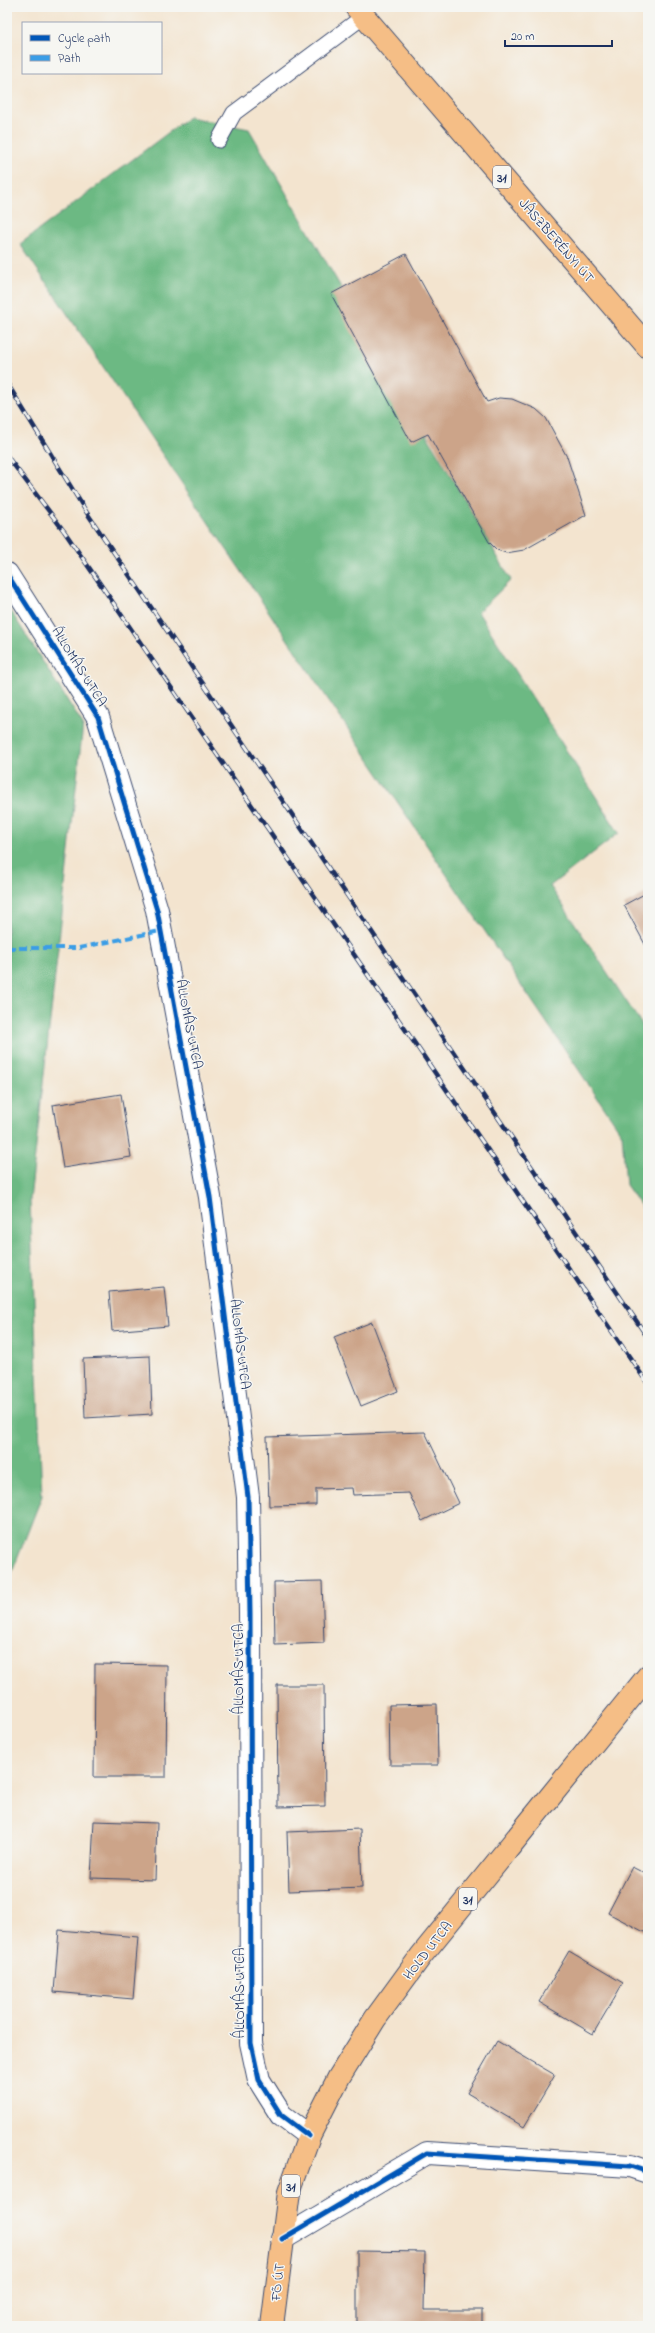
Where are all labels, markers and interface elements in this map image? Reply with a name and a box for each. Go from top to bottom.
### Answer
legend [22,22,162,74]
scale bar [505,22,612,48]
text: 20 m [511,28,534,46]
text: Cycle path [58,30,110,49]
text: Path [58,50,81,68]
road number: 31 [493,166,511,188]
street label: JÁSZBERÉNYI ÚT [513,193,599,288]
street label: ÁLLOMÁS UTCA [46,622,113,711]
street label: ÁLLOMÁS UTCA [170,977,208,1071]
street label: ÁLLOMÁS UTCA [224,1298,256,1391]
street label: ÁLLOMÁS UTCA [228,1624,250,1714]
road number: 31 [459,1888,477,1910]
street label: HOLD UTCA [399,1917,458,1985]
street label: ÁLLOMÁS UTCA [229,1948,251,2038]
road number: 31 [282,2175,300,2197]
street label: FŐ ÚT [266,2262,291,2303]

